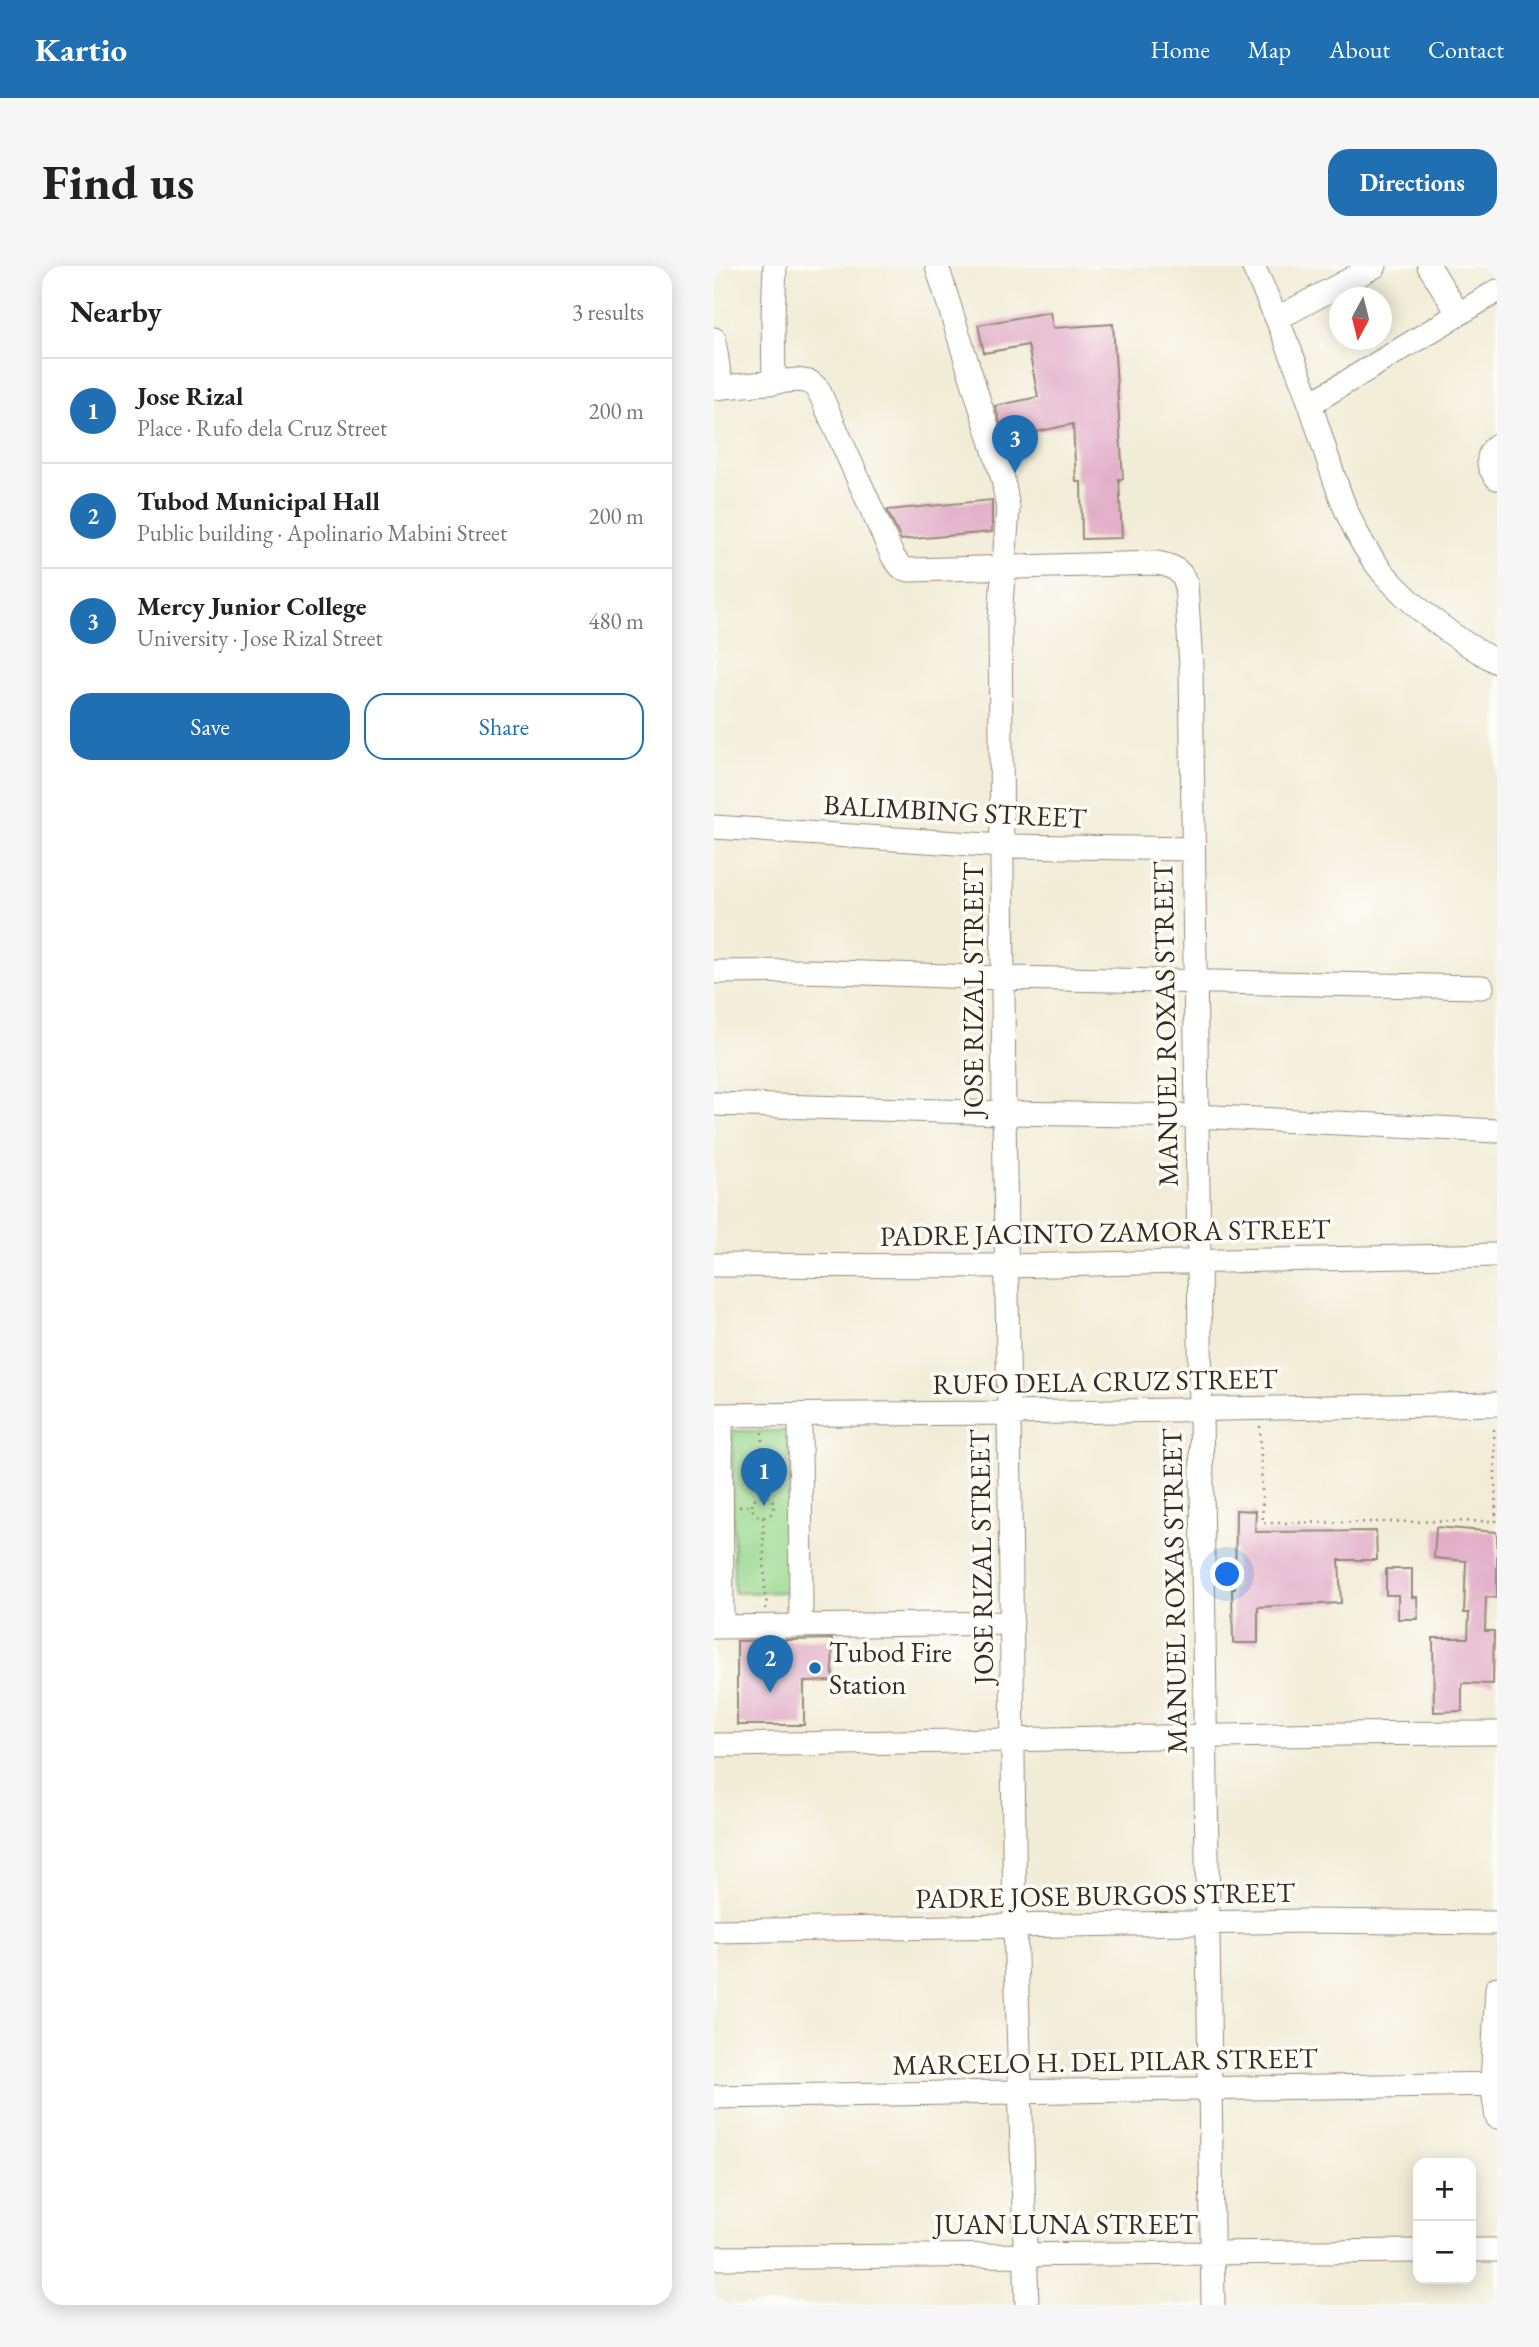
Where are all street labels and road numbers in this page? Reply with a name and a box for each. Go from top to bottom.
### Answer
street label: BALIMBING STREET [823,786,1088,836]
street label: MANUEL ROXAS STREET [1144,861,1186,1187]
street label: JOSE RIZAL STREET [955,862,991,1120]
street label: PADRE JACINTO ZAMORA STREET [879,1210,1331,1254]
street label: RUFO DELA CRUZ STREET [932,1360,1278,1402]
street label: MANUEL ROXAS STREET [1153,1428,1195,1754]
street label: JOSE RIZAL STREET [961,1429,1001,1687]
street label: PADRE JOSE BURGOS STREET [915,1874,1295,1916]
street label: MARCELO H. DEL PILAR STREET [892,2039,1318,2083]
street label: JUAN LUNA STREET [932,2206,1198,2242]

